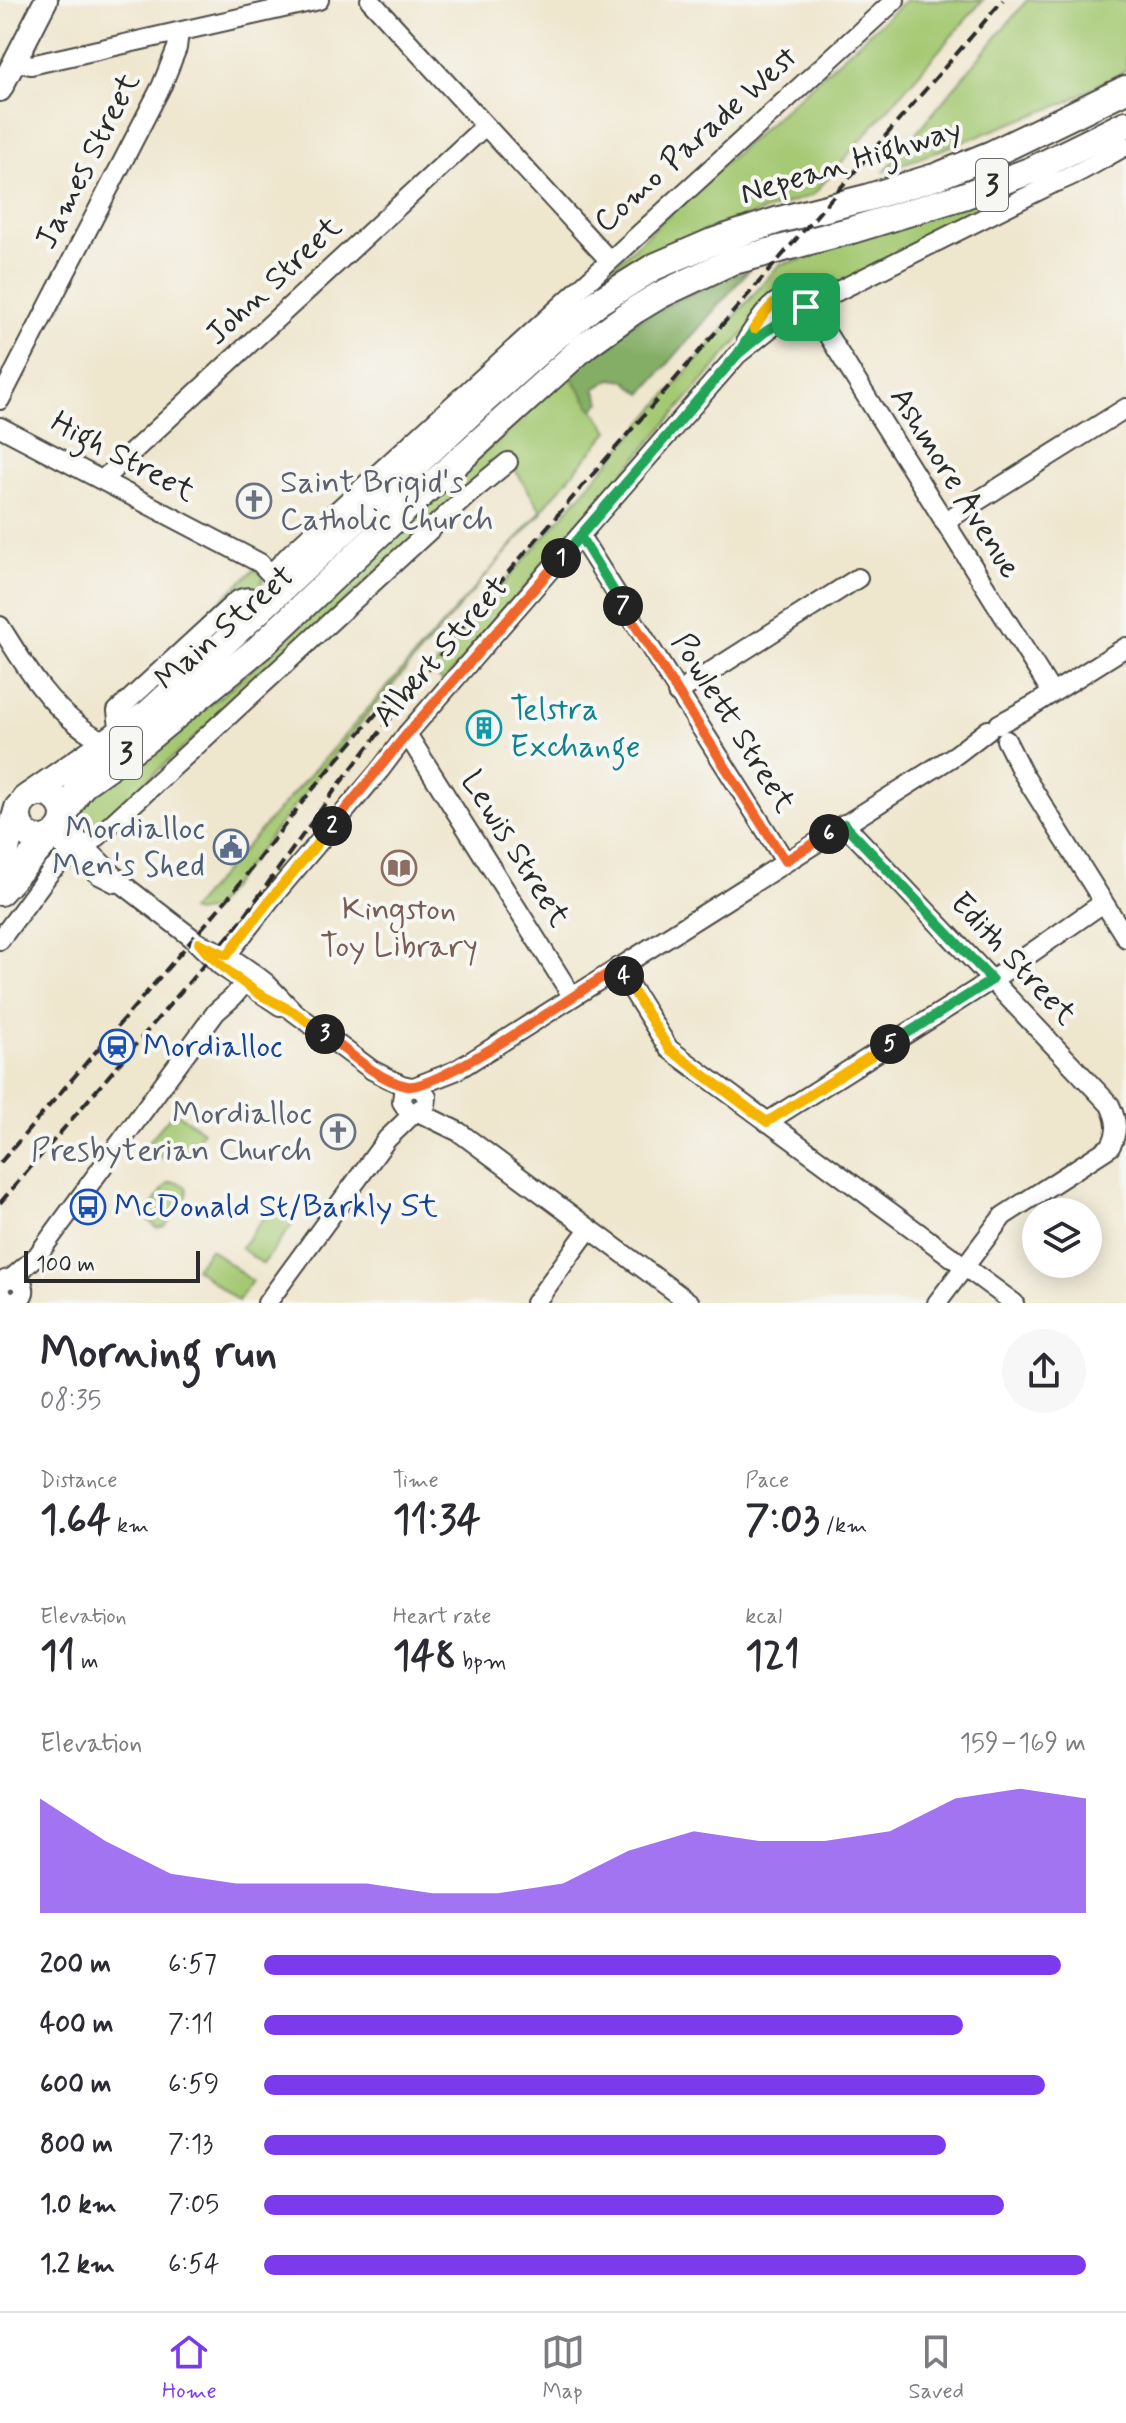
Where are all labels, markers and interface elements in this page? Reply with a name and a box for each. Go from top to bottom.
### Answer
street label: Como Parade West [585,37,807,243]
street label: James Street [26,65,151,256]
street label: Nepean Highway [735,108,968,218]
road number: 3 [976,159,1008,211]
street label: John Street [197,207,351,355]
pin [772,273,840,341]
icon: arrive [784,285,828,329]
street label: Ashmore Avenue [879,379,1031,587]
street label: High Street [42,401,203,515]
place label: Saint Brigid's Catholic Church [280,462,493,541]
church icon: Saint Brigid's Catholic Church [235,482,273,520]
pin: 1 [541,538,581,578]
text: 1 [556,544,566,572]
street label: Main Street [146,556,304,700]
street label: Albert Street [364,568,518,736]
pin: 7 [603,586,643,626]
text: 7 [616,592,630,620]
street label: Powlett Street [661,625,805,821]
place label: Telstra Exchange [510,689,640,771]
building icon: Telstra Exchange [465,709,503,747]
road number: 3 [110,727,142,779]
street label: Lewis Street [450,763,580,935]
pin: 2 [312,806,352,846]
place label: Mordialloc Men's Shed [52,808,205,887]
text: 2 [327,812,337,840]
pin: 6 [809,814,849,854]
text: 6 [823,820,835,848]
public building icon: Mordialloc Men's Shed [212,828,250,866]
library icon: Kingston Toy Library [380,849,418,887]
street label: Edith Street [940,883,1086,1035]
place label: Kingston Toy Library [320,889,478,968]
pin: 4 [604,956,644,996]
text: 4 [618,962,630,990]
pin: 3 [305,1014,345,1054]
text: 3 [320,1020,330,1048]
pin: 5 [870,1024,910,1064]
place label: Mordialloc [143,1026,283,1068]
station icon: Mordialloc [98,1028,136,1066]
text: 5 [883,1030,897,1058]
place label: Mordialloc Presbyterian Church [31,1093,312,1172]
church icon: Mordialloc Presbyterian Church [319,1113,357,1151]
place label: McDonald St/Barkly St [114,1186,438,1228]
bus stop icon: McDonald St/Barkly St [69,1188,107,1226]
map controls [1022,1198,1102,1278]
button: layers [1022,1198,1102,1278]
scale bar [24,1247,200,1283]
text: 100 m [36,1251,95,1279]
text: Morning run [40,1325,277,1383]
button: share [1002,1329,1086,1413]
text: 08:35 [40,1384,101,1418]
text: Distance [40,1467,117,1495]
text: Time [393,1467,439,1495]
text: Pace [745,1467,789,1495]
text: 1.64 [40,1495,111,1547]
text: 11:34 [393,1495,481,1547]
text: 7:03 [745,1495,820,1547]
text: km [111,1512,149,1540]
text: /km [820,1512,867,1540]
text: Elevation [40,1603,127,1631]
text: Heart rate [393,1603,491,1631]
text: kcal [745,1603,782,1631]
text: 11 [40,1631,75,1683]
text: 148 [393,1631,456,1683]
text: 121 [745,1631,800,1683]
text: m [75,1648,99,1676]
text: bpm [456,1648,507,1676]
text: Elevation [40,1727,142,1761]
text: 159–169 m [959,1727,1086,1761]
text: 200 m [40,1948,111,1982]
text: 6:57 [168,1948,217,1982]
text: 400 m [40,2008,113,2042]
text: 7:11 [168,2008,214,2042]
text: 600 m [40,2068,112,2102]
text: 6:59 [168,2068,219,2102]
text: 800 m [40,2128,113,2162]
text: 7:13 [168,2128,213,2162]
text: 1.0 km [40,2188,117,2222]
text: 7:05 [168,2188,219,2222]
text: 1.2 km [40,2248,115,2282]
text: 6:54 [168,2248,220,2282]
tab: Home [162,2330,217,2406]
tab: Map [541,2330,585,2406]
tab: Saved [908,2330,964,2406]

